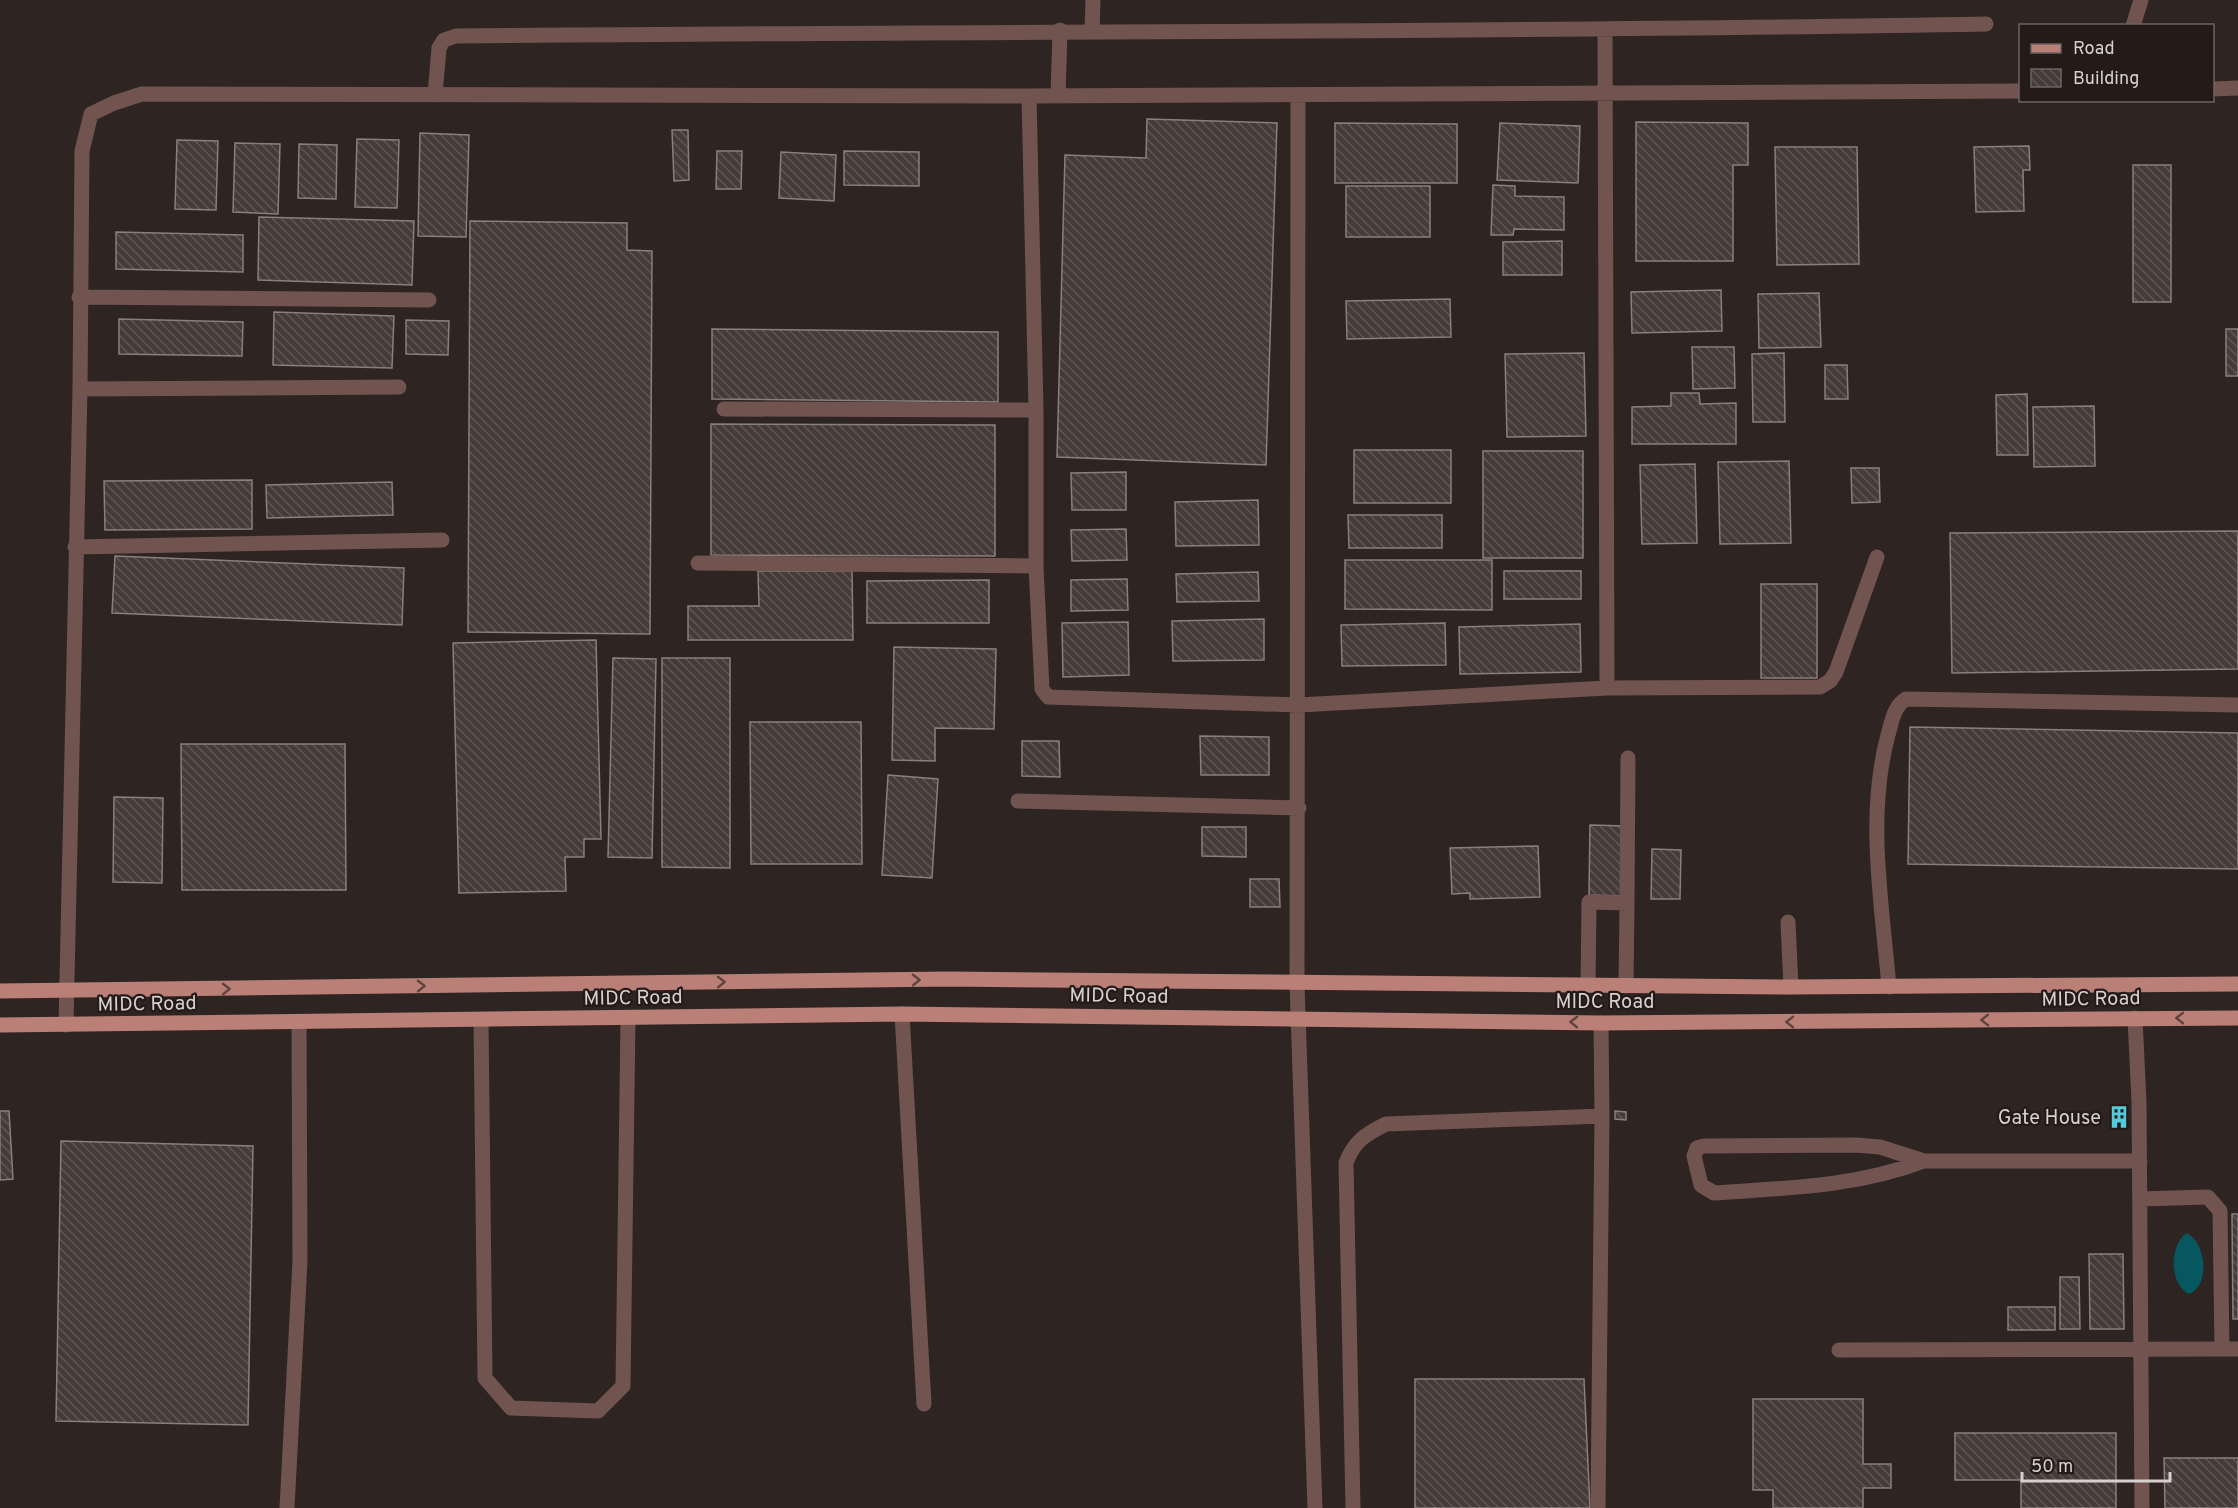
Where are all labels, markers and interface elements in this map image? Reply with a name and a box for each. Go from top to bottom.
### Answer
legend [2019,24,2214,102]
text: Road [2073,38,2115,61]
text: Building [2073,68,2139,91]
one-way arrow [912,974,921,986]
one-way arrow [717,976,726,988]
one-way arrow [417,980,426,992]
one-way arrow [222,983,231,995]
street label: MIDC Road [1069,983,1169,1011]
street label: MIDC Road [583,985,683,1013]
street label: MIDC Road [2041,986,2141,1014]
street label: MIDC Road [1555,990,1655,1016]
street label: MIDC Road [97,991,197,1019]
one-way arrow [2175,1012,2184,1024]
one-way arrow [1980,1014,1989,1027]
one-way arrow [1569,1016,1578,1029]
one-way arrow [1785,1016,1794,1028]
building icon: Gate House [2106,1104,2132,1130]
place label: Gate House [1998,1106,2101,1132]
scale bar [2022,1445,2170,1483]
text: 50 m [2031,1456,2073,1479]

